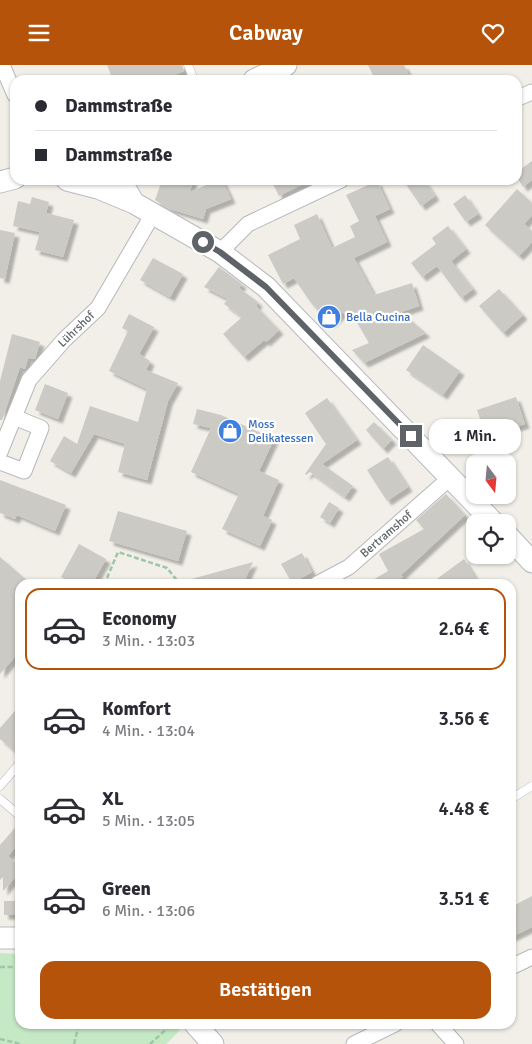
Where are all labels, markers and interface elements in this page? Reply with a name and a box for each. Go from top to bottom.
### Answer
icon: menu [25,19,53,47]
text: Cabway [229,19,303,46]
icon: heart [479,19,507,47]
text: Dammstraße [65,94,173,118]
text: Dammstraße [65,143,173,167]
route start [192,231,214,253]
shop icon: Bella Cucina [316,304,342,330]
street label: Lührshof [55,307,99,351]
place label: Bella Cucina [346,310,410,325]
place label: Moss Delikatessen [248,417,314,446]
shop icon: Moss Delikatessen [217,418,243,444]
callout: 1 Min. [428,419,521,453]
route end [400,425,422,447]
text: 1 Min. [454,426,497,446]
north arrow [466,454,516,504]
map controls [466,454,516,564]
street label: Bertramshof [357,507,416,561]
button: locate [466,514,516,564]
icon: car [42,607,87,652]
text: Economy [102,607,176,631]
text: 2.64 € [439,617,489,641]
text: 3 Min. · 13:03 [102,631,195,651]
icon: car [42,697,87,742]
text: Komfort [102,697,171,721]
text: 3.56 € [439,707,489,731]
text: 4 Min. · 13:04 [102,721,195,741]
icon: car [42,787,87,832]
text: XL [102,787,124,811]
text: 4.48 € [439,797,489,821]
text: 5 Min. · 13:05 [102,811,195,831]
icon: car [42,877,87,922]
text: Green [102,877,151,901]
text: 3.51 € [439,887,489,911]
text: 6 Min. · 13:06 [102,901,195,921]
button: Bestätigen [40,961,491,1019]

